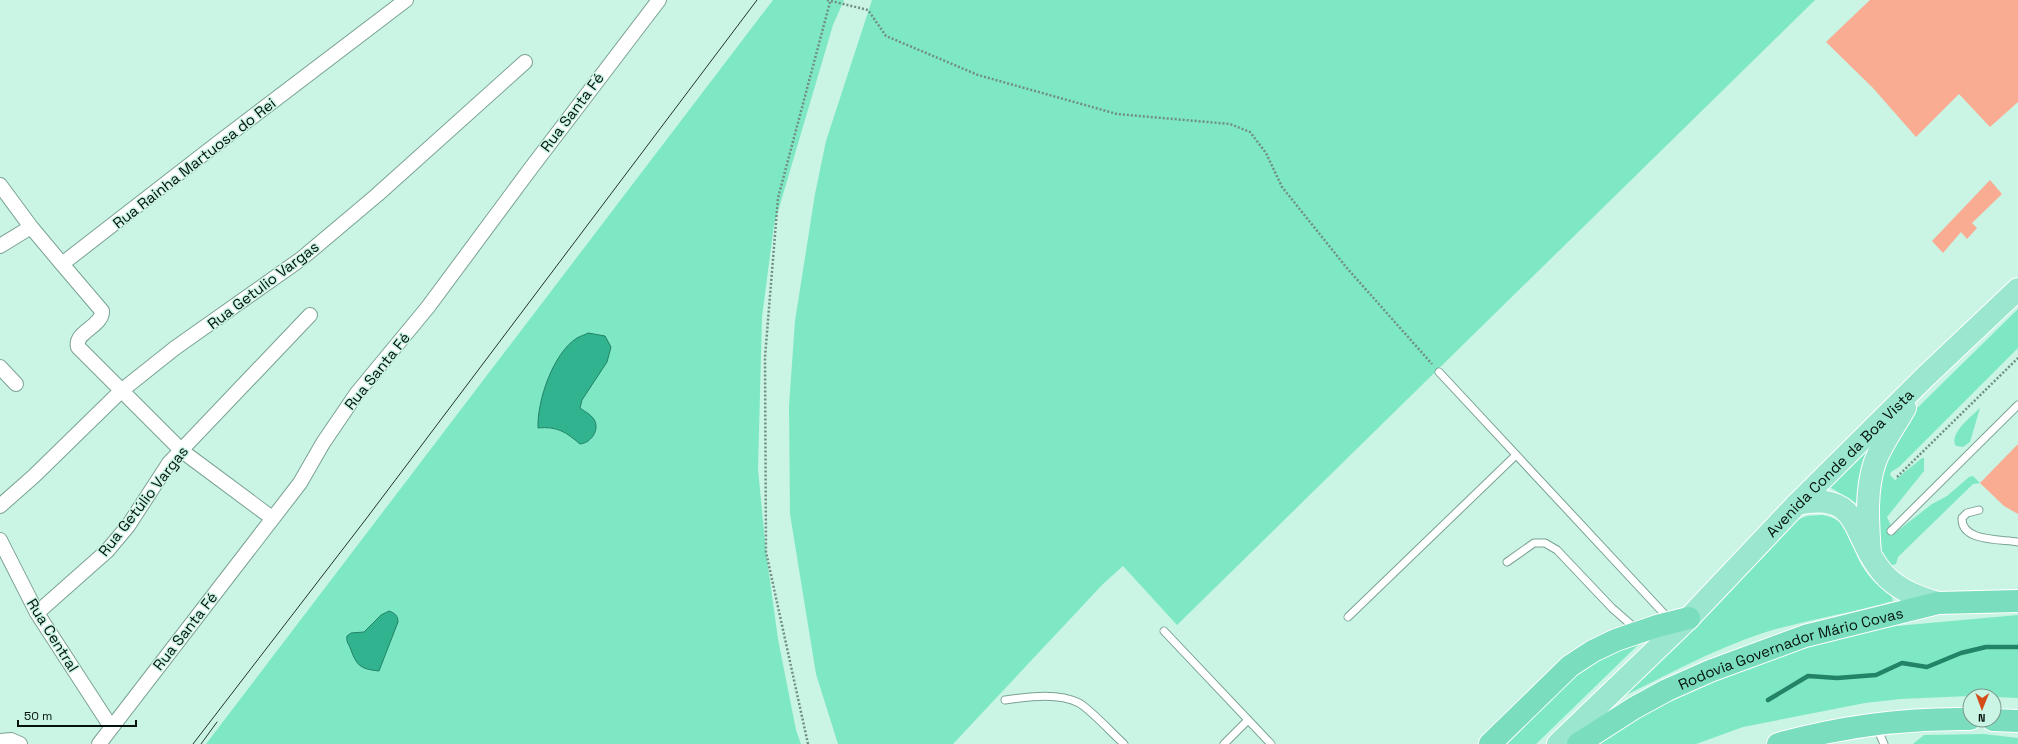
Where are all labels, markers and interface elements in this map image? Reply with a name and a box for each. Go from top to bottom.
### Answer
street label: Rua Santa Fé [536,69,608,155]
street label: Rua Rainha Martuosa do Rei [109,93,279,233]
street label: Rua Getulio Vargas [203,237,323,333]
street label: Rua Santa Fé [340,328,414,414]
street label: Avenida Conde da Boa Vista [1762,384,1917,541]
street label: Rua Getúlio Vargas [94,442,192,560]
street label: Rua Santa Fé [149,588,222,674]
street label: Rua Central [23,595,83,675]
street label: Rodovia Governador Mário Covas [1675,603,1905,694]
north arrow [1962,688,2002,728]
scale bar [18,702,136,728]
text: 50 m [24,708,52,724]
text: N [1978,711,1986,725]

